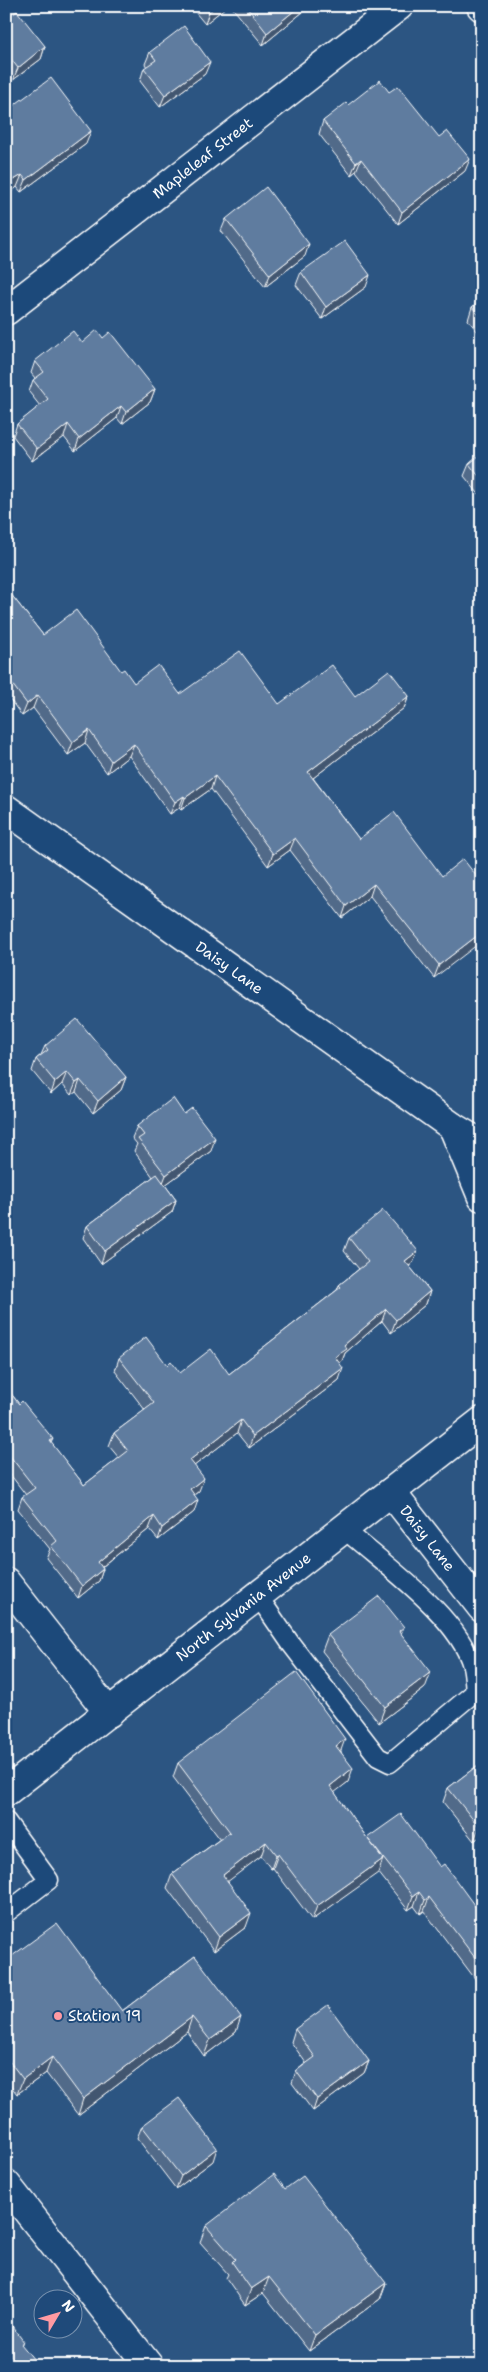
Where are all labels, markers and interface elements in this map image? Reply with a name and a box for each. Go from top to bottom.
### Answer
street label: Mapleleaf Street [149,113,257,204]
street label: Daisy Lane [191,937,267,999]
street label: Daisy Lane [395,1501,460,1576]
street label: North Sylvania Avenue [172,1548,315,1666]
place label: Station 19 [68,2006,141,2026]
marker: Station 19 [52,2010,64,2022]
north arrow [32,2290,82,2340]
text: N [58,2296,79,2316]

